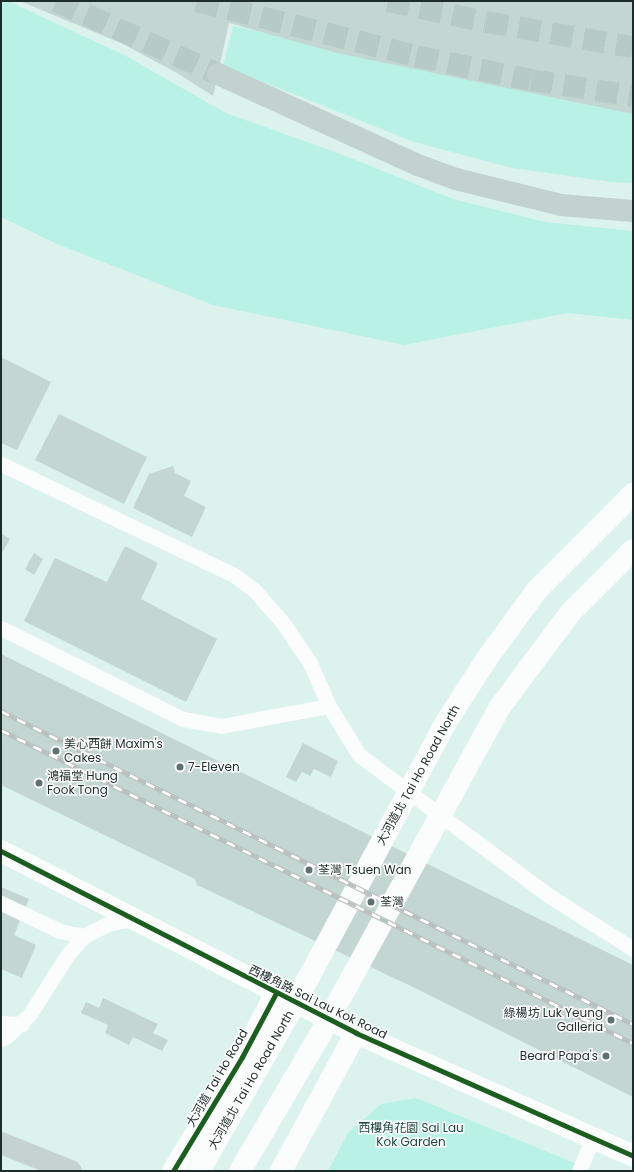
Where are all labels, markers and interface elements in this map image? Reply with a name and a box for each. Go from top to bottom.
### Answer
street label: 大河道北 Tai Ho Road North [373,702,463,848]
place label: 美心西餅 Maxim's Cakes [64,737,163,765]
marker: 美心西餅 Maxim's Cakes [51,746,61,756]
place label: 7-Eleven [188,760,240,774]
marker: 7-Eleven [175,762,185,772]
place label: 鴻福堂 Hung Fook Tong [47,769,118,797]
marker: 鴻福堂 Hung Fook Tong [34,778,44,788]
place label: 荃灣 Tsuen Wan [318,863,411,877]
marker: 荃灣 Tsuen Wan [303,864,315,876]
place label: 荃灣 [380,895,404,909]
marker: 荃灣 [365,896,377,908]
street label: 西樓角路 Sai Lau Kok Road [246,962,390,1042]
place label: 綠楊坊 Luk Yeung Galleria [504,1006,603,1034]
street label: 大河道北 Tai Ho Road North [205,1008,297,1152]
marker: 綠楊坊 Luk Yeung Galleria [606,1015,616,1025]
street label: 大河道 Tai Ho Road [183,1027,251,1129]
place label: Beard Papa's [520,1049,598,1063]
marker: Beard Papa's [601,1051,611,1061]
park label: 西樓角花園 Sai Lau Kok Garden [358,1121,464,1149]

